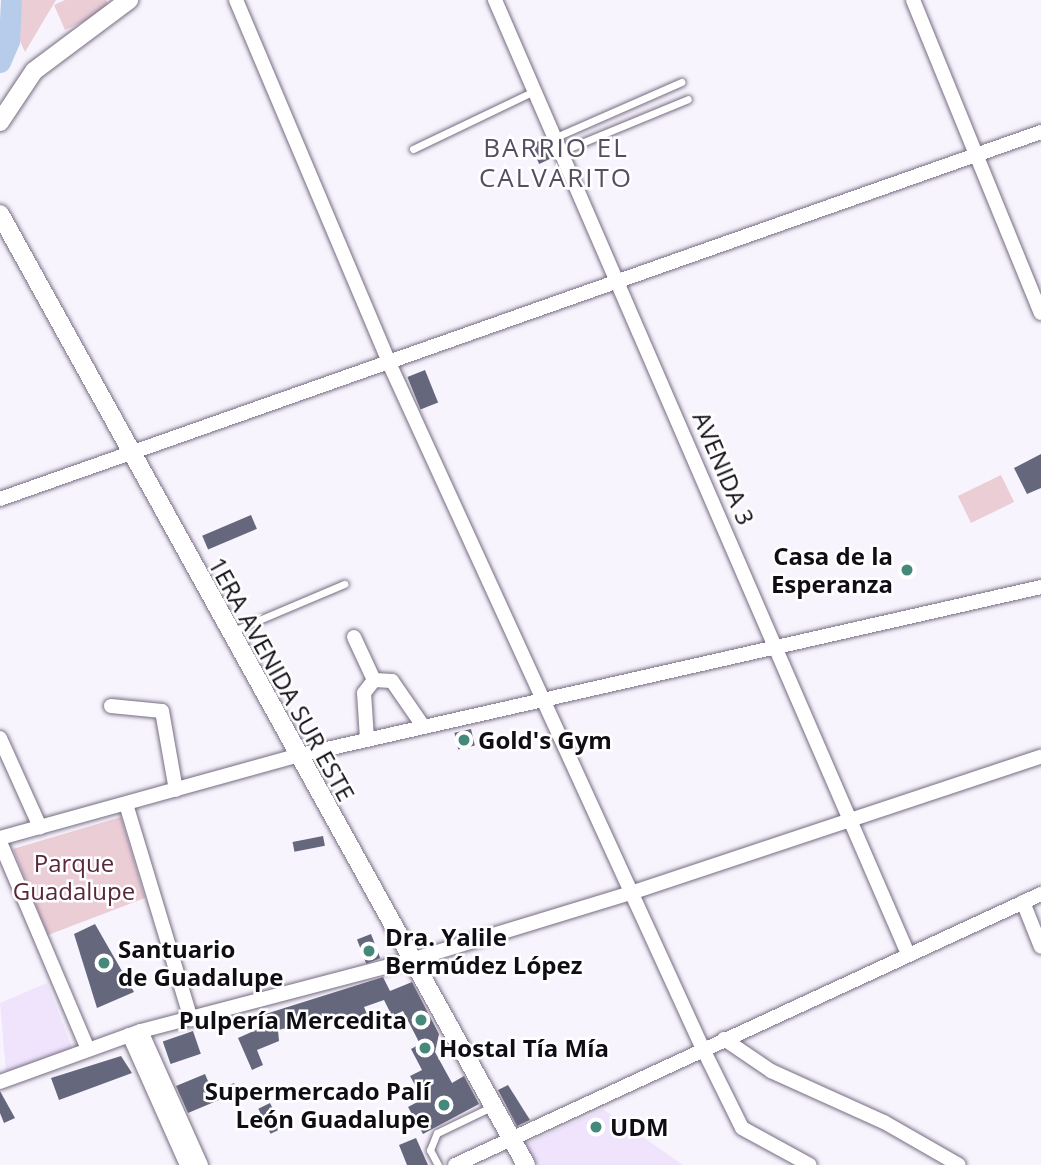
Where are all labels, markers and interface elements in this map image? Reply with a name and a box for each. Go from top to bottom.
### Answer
district label: BARRIO EL CALVARITO [480,132,632,194]
street label: AVENIDA 3 [687,407,761,529]
place label: Casa de la Esperanza [771,542,893,598]
street label: 1ERA AVENIDA SUR ESTE [203,552,361,806]
marker: Casa de la Esperanza [899,562,915,578]
place label: Gold's Gym [478,726,612,754]
marker: Gold's Gym [456,732,472,748]
park label: Parque Guadalupe [13,849,135,905]
place label: Dra. Yalile Bermúdez López [385,923,582,979]
place label: Santuario de Guadalupe [118,935,283,991]
marker: Dra. Yalile Bermúdez López [359,941,379,961]
marker: Santuario de Guadalupe [96,955,112,971]
place label: Pulpería Mercedita [179,1006,407,1034]
marker: Pulpería Mercedita [413,1012,429,1028]
place label: Hostal Tía Mía [439,1034,609,1062]
marker: Hostal Tía Mía [417,1040,433,1056]
place label: Supermercado Palí León Guadalupe [205,1077,430,1133]
marker: Supermercado Palí León Guadalupe [436,1097,452,1113]
place label: UDM [610,1113,669,1141]
marker: UDM [588,1119,604,1135]

